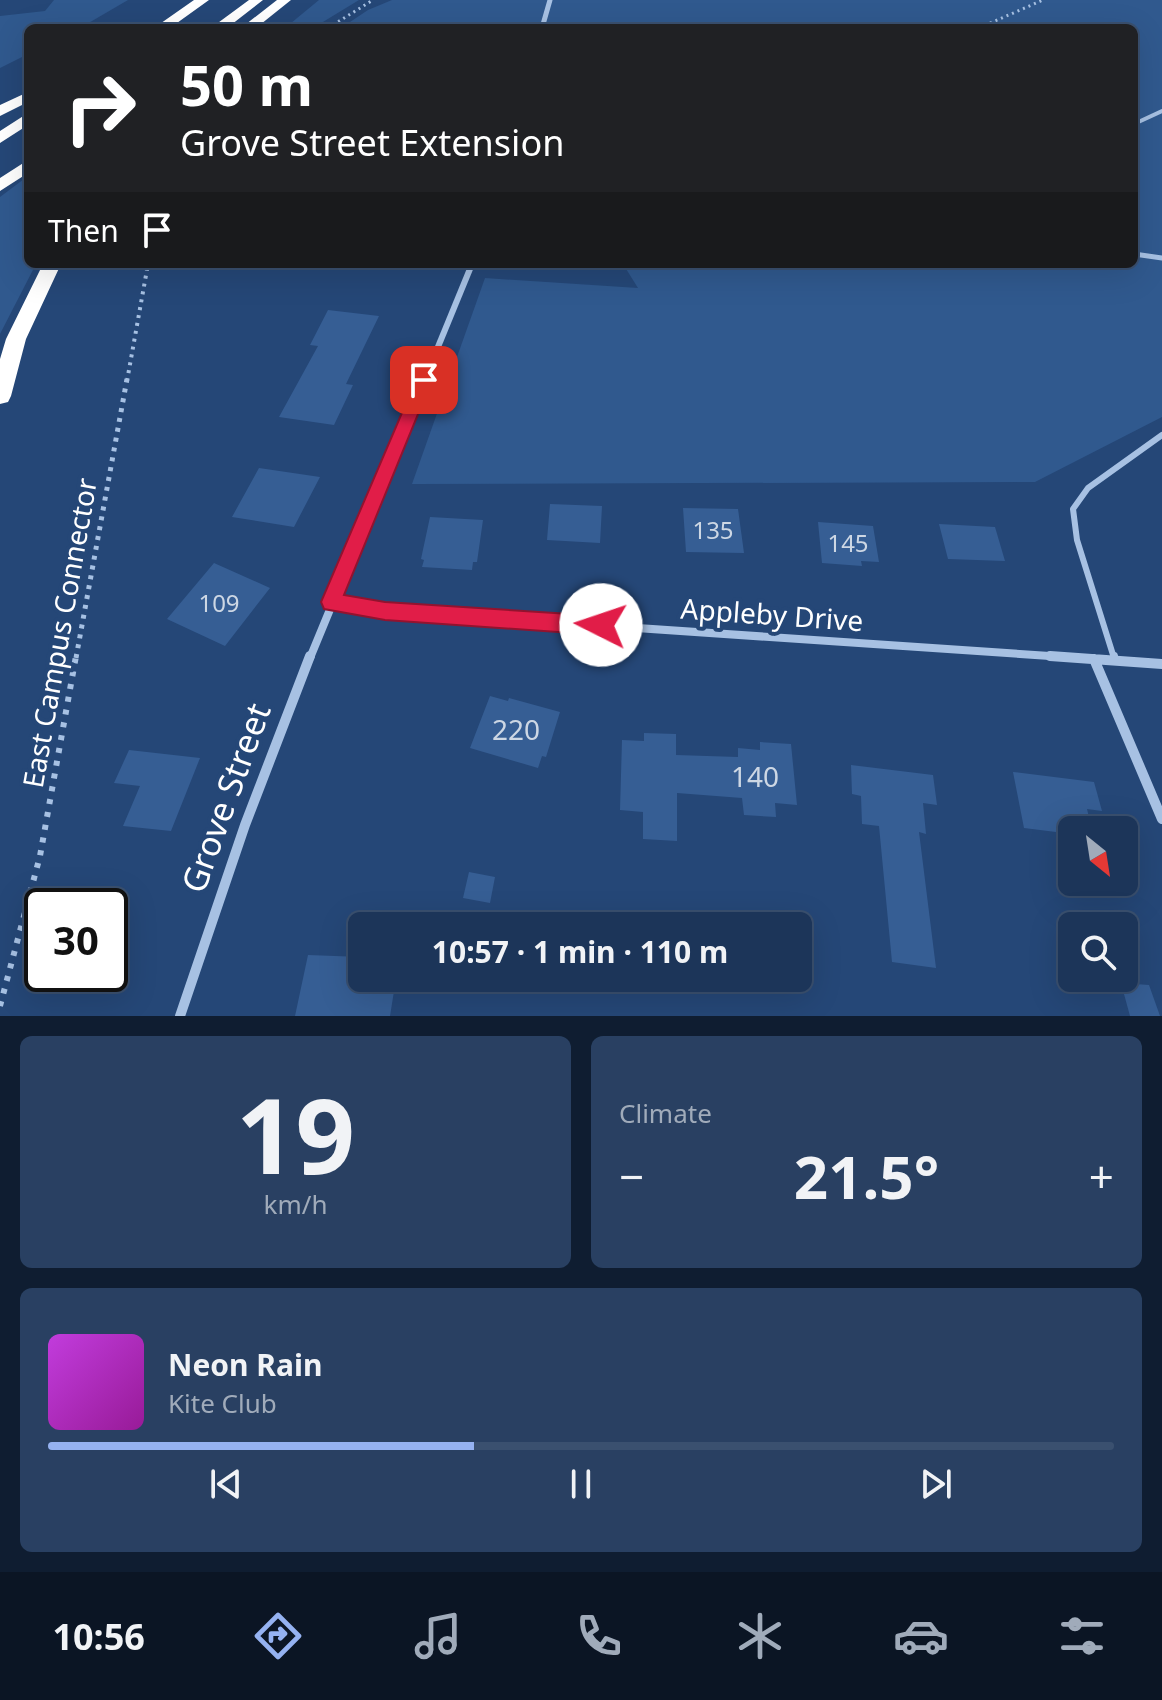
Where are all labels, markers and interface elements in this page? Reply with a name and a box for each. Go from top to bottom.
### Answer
text: 50 m [180,46,313,122]
icon: right [48,56,152,160]
text: Grove Street Extension [180,118,564,167]
icon: arrive [135,208,179,252]
text: Then [48,210,119,251]
pin [390,346,458,414]
icon: arrive [402,358,446,402]
street label: East Campus Connector [13,475,105,791]
house number: 135 [692,513,734,546]
house number: 145 [827,526,869,559]
position arrow [559,583,643,667]
house number: 109 [198,586,240,619]
street label: Appleby Drive [680,589,865,639]
street label: Grove Street [170,697,281,899]
house number: 220 [492,710,540,748]
house number: 140 [731,757,779,795]
north arrow [1058,816,1138,896]
map controls [1058,816,1138,992]
speed limit sign: 30 [24,888,128,992]
button: search [1058,912,1138,992]
text: 10:57 · 1 min · 110 m [432,931,728,972]
text: 19 [236,1063,355,1204]
text: Climate [619,1095,712,1131]
text: 21.5° [794,1135,939,1217]
text: − [619,1146,644,1206]
text: + [1089,1146,1114,1206]
text: km/h [264,1186,327,1222]
text: Neon Rain [168,1344,322,1385]
text: Kite Club [168,1385,277,1421]
icon: previous [204,1462,248,1506]
icon: pause [559,1462,603,1506]
icon: next [914,1462,958,1506]
icon: directions [250,1608,306,1664]
icon: music [410,1608,466,1664]
icon: phone [571,1608,627,1664]
icon: climate [732,1608,788,1664]
icon: car [893,1608,949,1664]
icon: filters [1054,1608,1110,1664]
text: 10:56 [52,1612,145,1661]

